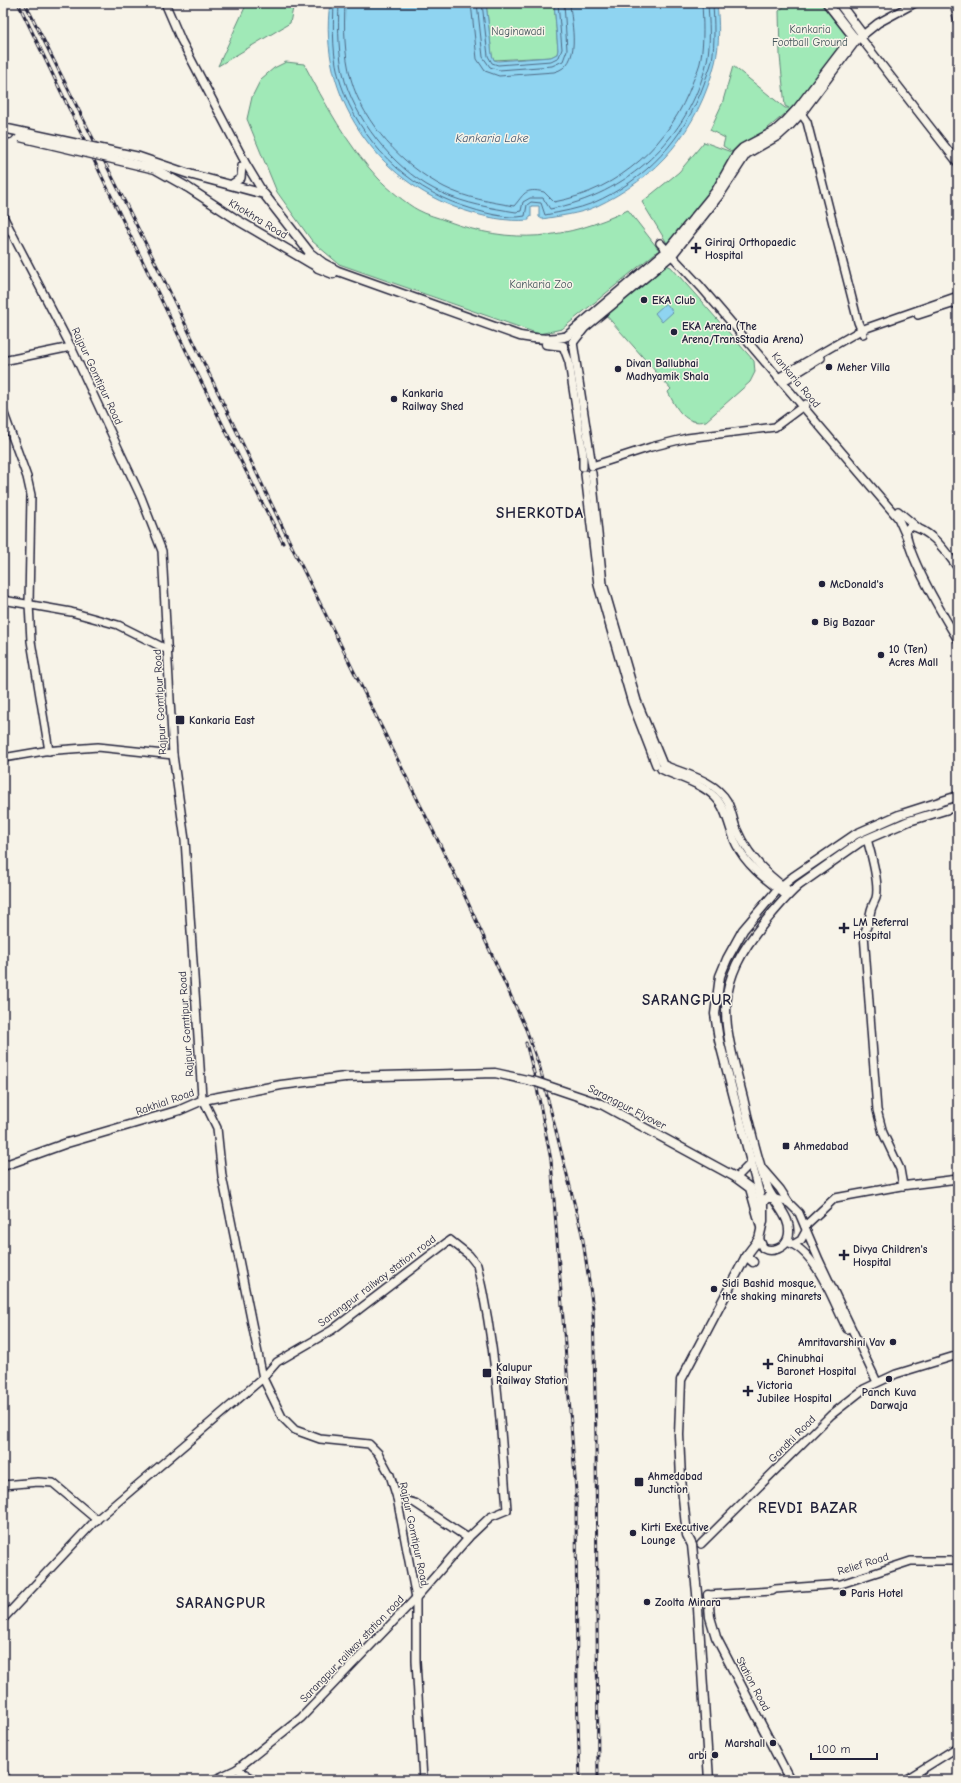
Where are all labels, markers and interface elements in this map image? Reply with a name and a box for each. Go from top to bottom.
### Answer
park label: Kankaria Football Ground [772,23,848,49]
park label: Naginawadi [491,25,545,38]
water label: Kankaria Lake [455,131,529,145]
street label: Khokhra Road [226,196,290,242]
place label: Giriraj Orthopaedic Hospital [705,236,796,262]
marker: Giriraj Orthopaedic Hospital [690,242,702,254]
park label: Kankaria Zoo [510,278,573,291]
place label: EKA Club [652,294,696,307]
marker: EKA Club [639,295,649,305]
place label: EKA Arena (The Arena/TransStadia Arena) [682,320,804,346]
street label: Rajpur Gomtipur Road [69,325,125,427]
marker: EKA Arena (The Arena/TransStadia Arena) [669,327,679,337]
street label: Kankaria Road [769,350,823,411]
place label: Divan Ballubhai Madhyamik Shala [626,357,709,383]
place label: Meher Villa [837,361,890,374]
marker: Meher Villa [824,362,834,372]
marker: Divan Ballubhai Madhyamik Shala [613,364,623,374]
place label: Kankaria Railway Shed [402,387,464,413]
marker: Kankaria Railway Shed [389,394,399,404]
district label: SHERKOTDA [496,504,584,522]
place label: McDonald's [830,578,884,591]
marker: McDonald's [817,579,827,589]
place label: Big Bazaar [823,616,875,629]
marker: Big Bazaar [810,617,820,627]
place label: 10 (Ten) Acres Mall [889,643,938,669]
street label: Rajpur Gomtipur Road [151,649,169,755]
marker: 10 (Ten) Acres Mall [876,650,886,660]
marker: Kankaria East [174,714,186,726]
place label: Kankaria East [189,714,255,727]
place label: LM Referral Hospital [853,916,909,942]
marker: LM Referral Hospital [838,922,850,934]
street label: Rajpur Gomtipur Road [176,971,196,1077]
district label: SARANGPUR [642,991,732,1009]
street label: Sarangpur Flyover [586,1082,669,1133]
street label: Rakhial Road [134,1086,196,1118]
place label: Ahmedabad [794,1140,849,1153]
marker: Ahmedabad [781,1141,791,1151]
street label: Sarangpur railway station road [316,1232,439,1330]
place label: Divya Children's Hospital [853,1243,928,1269]
marker: Divya Children's Hospital [838,1249,850,1261]
place label: Sidi Bashid mosque, the shaking minarets [721,1277,822,1303]
marker: Sidi Bashid mosque, the shaking minarets [709,1284,719,1294]
place label: Amritavarshini Vav [798,1336,885,1349]
marker: Amritavarshini Vav [888,1337,898,1347]
place label: Chinubhai Baronet Hospital [777,1352,856,1378]
marker: Chinubhai Baronet Hospital [762,1358,774,1370]
place label: Kalupur Railway Station [496,1361,568,1387]
marker: Kalupur Railway Station [481,1367,493,1379]
marker: Panch Kuva Darwaja [884,1374,894,1384]
place label: Victoria Jubilee Hospital [757,1379,832,1405]
marker: Victoria Jubilee Hospital [742,1385,754,1397]
place label: Panch Kuva Darwaja [862,1386,916,1412]
street label: Gandhi Road [766,1413,818,1465]
place label: Ahmedabad Junction [648,1470,703,1496]
marker: Ahmedabad Junction [633,1476,645,1488]
street label: Rajpur Gomtipur Road [397,1481,431,1587]
district label: REVDI BAZAR [758,1499,858,1517]
place label: Kirti Executive Lounge [641,1521,709,1547]
marker: Kirti Executive Lounge [628,1528,638,1538]
street label: Relief Road [836,1550,890,1578]
place label: Paris Hotel [851,1587,903,1600]
marker: Paris Hotel [838,1588,848,1598]
street label: Sarangpur railway station road [297,1593,407,1705]
district label: SARANGPUR [176,1594,266,1612]
place label: Zoolta Minara [655,1596,721,1609]
marker: Zoolta Minara [642,1597,652,1607]
street label: Station Road [733,1655,773,1713]
scale bar [811,1735,877,1761]
place label: Marshall [725,1737,765,1750]
marker: Marshall [768,1738,778,1748]
text: 100 m [817,1742,850,1756]
place label: arbi [689,1749,707,1762]
marker: arbi [710,1750,720,1760]

